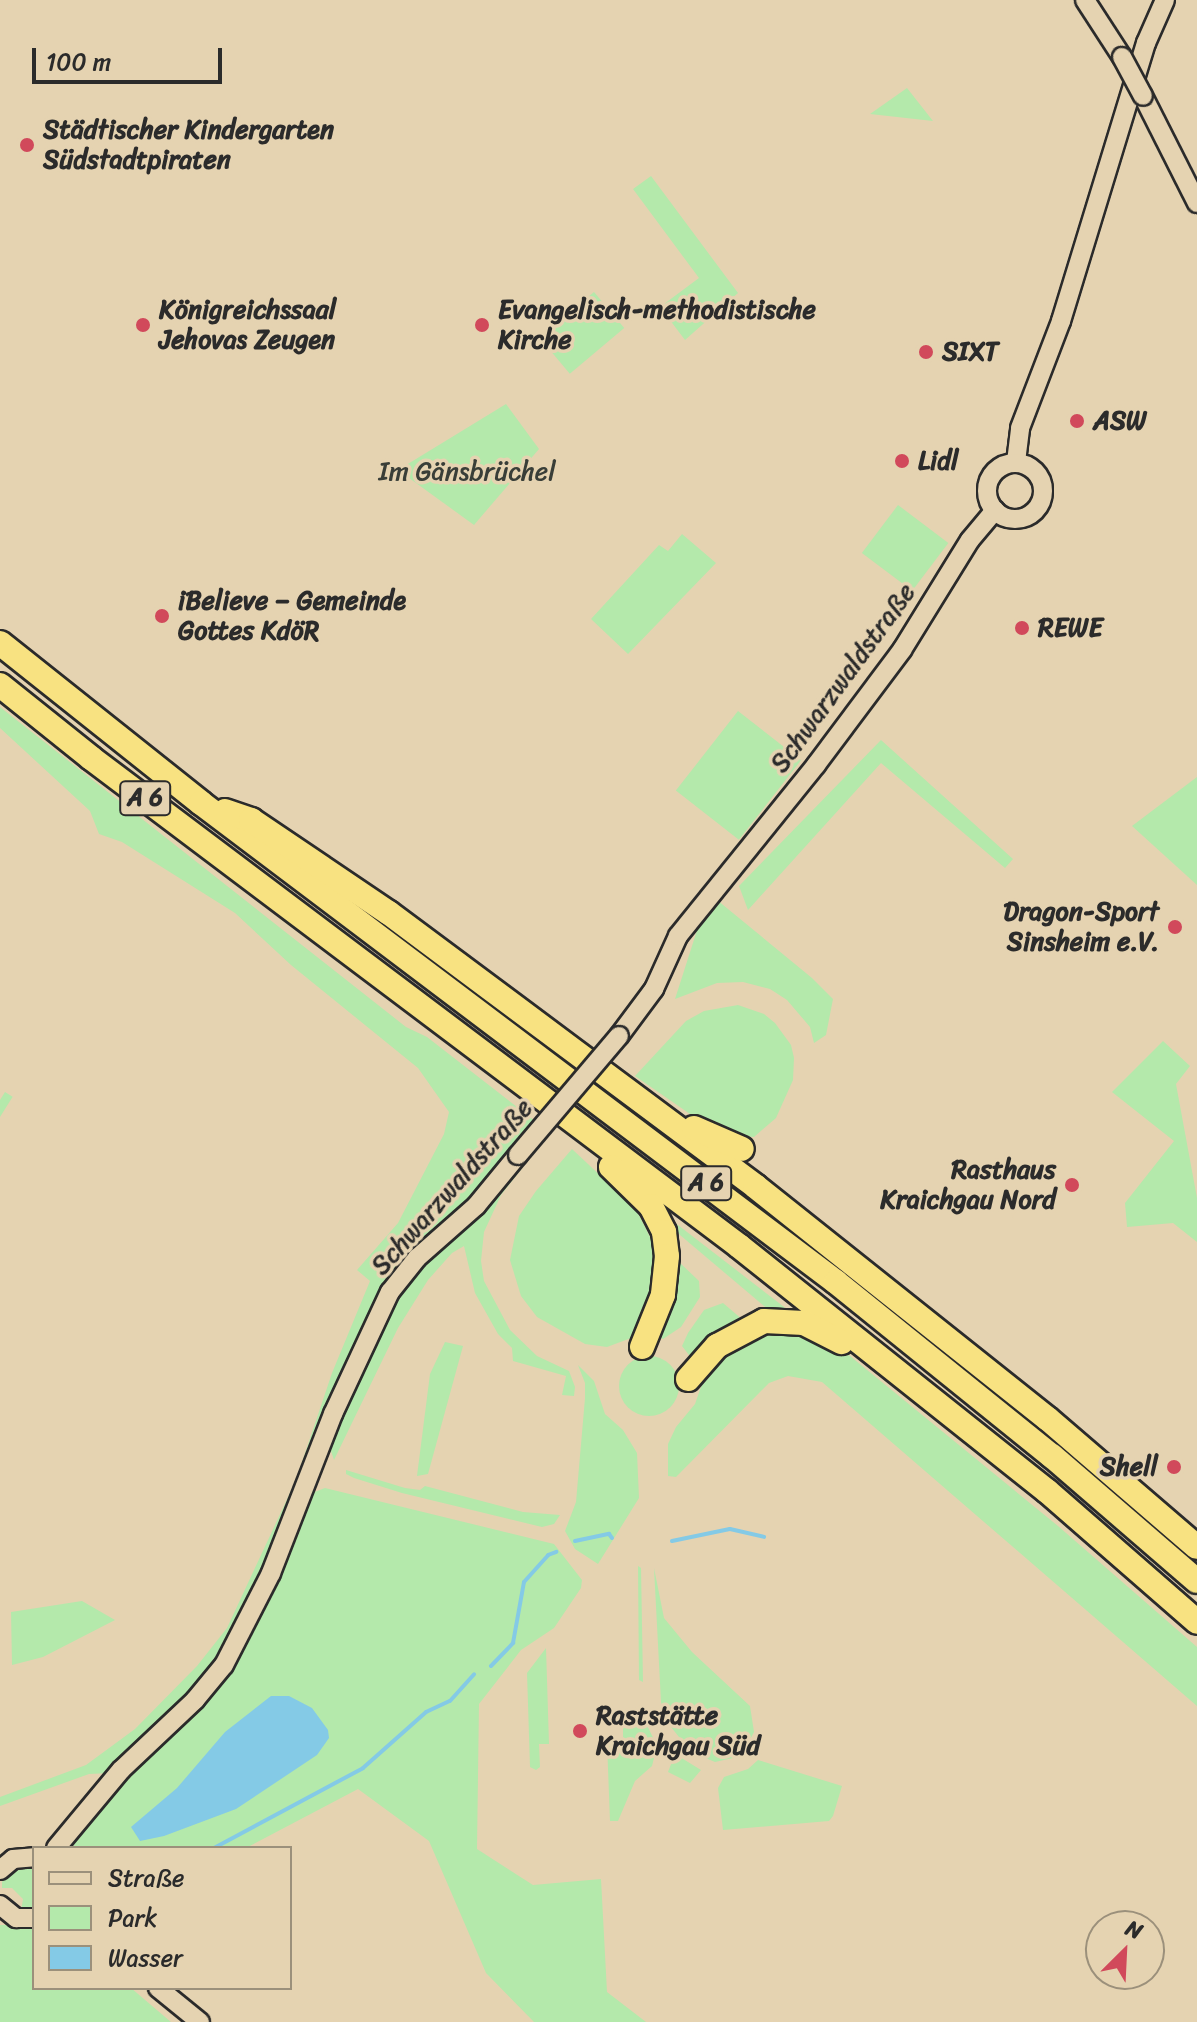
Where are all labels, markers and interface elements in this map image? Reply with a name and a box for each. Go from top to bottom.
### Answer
scale bar [36,32,226,82]
text: 100 m [46,41,111,83]
place label: Städtischer Kindergarten Südstadtpiraten [43,114,334,176]
marker: Städtischer Kindergarten Südstadtpiraten [18,136,36,154]
place label: Königreichssaal Jehovas Zeugen [159,294,336,356]
place label: Evangelisch-methodistische Kirche [498,294,816,356]
marker: Königreichssaal Jehovas Zeugen [134,316,152,334]
marker: Evangelisch-methodistische Kirche [473,316,491,334]
place label: SIXT [942,336,999,368]
marker: SIXT [917,343,935,361]
place label: ASW [1093,405,1147,437]
marker: ASW [1068,412,1086,430]
place label: Lidl [918,445,958,477]
marker: Lidl [893,452,911,470]
park label: Im Gänsbrüchel [378,456,556,488]
street label: Schwarzwaldstraße [764,577,922,779]
place label: iBelieve – Gemeinde Gottes KdöR [178,585,408,646]
marker: iBelieve – Gemeinde Gottes KdöR [153,607,171,625]
place label: REWE [1038,612,1103,644]
marker: REWE [1013,619,1031,637]
road number: A 6 [119,778,171,818]
place label: Dragon-Sport Sinsheim e.V. [1003,896,1159,958]
marker: Dragon-Sport Sinsheim e.V. [1166,918,1184,936]
street label: Schwarzwaldstraße [365,1093,539,1281]
place label: Rasthaus Kraichgau Nord [880,1154,1056,1216]
road number: A 6 [680,1163,732,1203]
marker: Rasthaus Kraichgau Nord [1063,1176,1081,1194]
place label: Shell [1100,1451,1158,1483]
marker: Shell [1165,1458,1183,1476]
place label: Raststätte Kraichgau Süd [596,1700,760,1762]
marker: Raststätte Kraichgau Süd [571,1722,589,1740]
legend [32,1846,292,1990]
text: Straße [108,1857,184,1899]
text: Park [108,1897,157,1939]
text: N [1119,1909,1149,1950]
north arrow [1085,1910,1165,1990]
text: Wasser [108,1937,183,1979]

